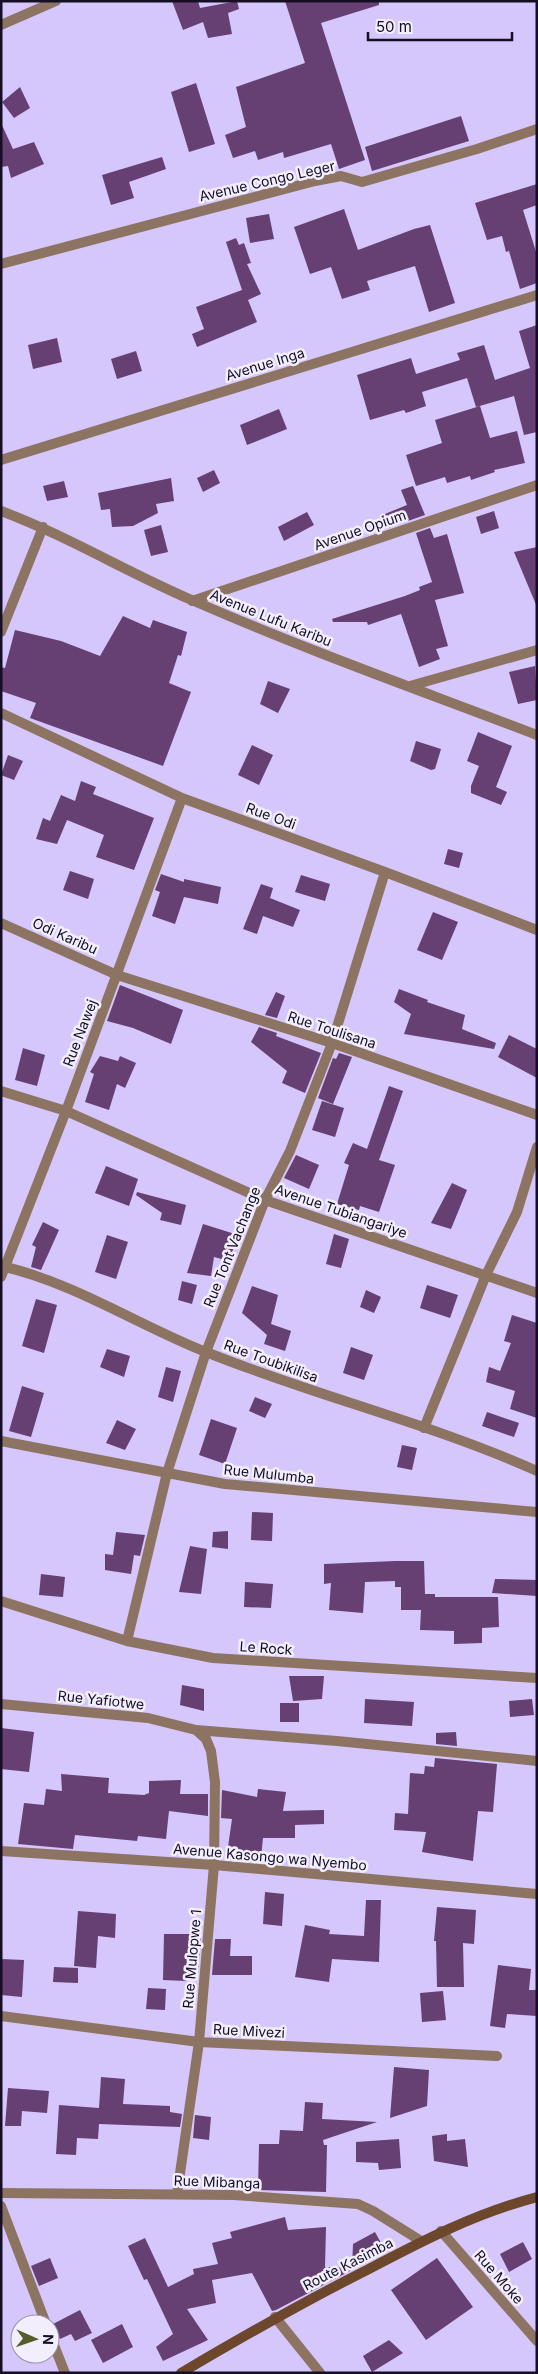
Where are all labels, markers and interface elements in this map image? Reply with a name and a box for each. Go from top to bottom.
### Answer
scale bar [368,10,512,42]
text: 50 m [376,17,412,36]
street label: Avenue Congo Leger [197,157,337,204]
street label: Avenue Inga [223,343,306,384]
street label: Avenue Opium [312,506,408,553]
street label: Avenue Lufu Karibu [208,585,335,650]
street label: Rue Odi [244,799,299,832]
street label: Odi Karibu [30,914,100,957]
street label: Rue Nawej [59,997,100,1069]
street label: Rue Toulisana [286,1007,379,1052]
street label: Avenue Tubiangariye [273,1180,409,1241]
street label: Rue Tont Vachange [200,1184,263,1310]
street label: Rue Toubikilisa [222,1336,321,1385]
street label: Rue Mulumba [223,1460,315,1487]
street label: Le Rock [239,1637,293,1658]
street label: Rue Yafiotwe [57,1687,145,1712]
street label: Avenue Kasongo wa Nyembo [173,1840,368,1873]
street label: Rue Mulopwe 1 [179,1909,204,2009]
street label: Rue Mivezi [213,2020,285,2041]
street label: Rue Mibanga [173,2171,261,2192]
street label: Route Kasimba [300,2234,396,2294]
street label: Rue Moke [471,2246,527,2307]
north arrow [10,2314,60,2364]
text: N [40,2334,57,2345]

